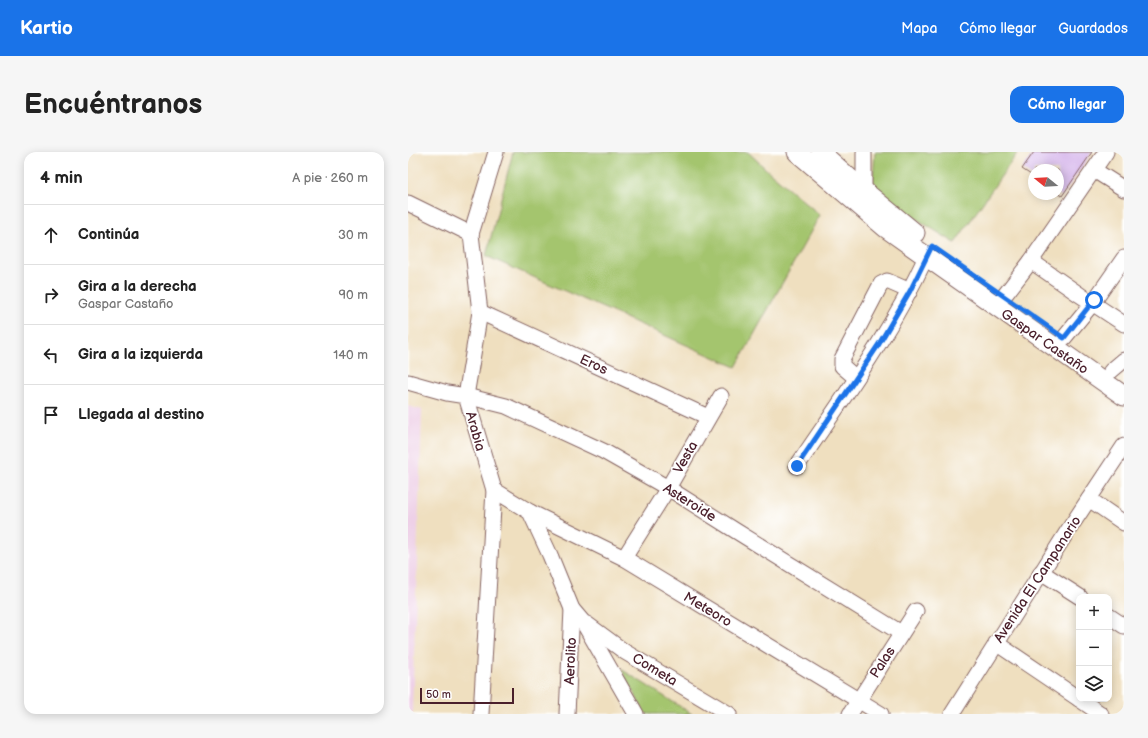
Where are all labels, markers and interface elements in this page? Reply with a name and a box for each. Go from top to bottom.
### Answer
text: Kartio [20,17,73,40]
text: Mapa [901,20,937,37]
text: Cómo llegar [959,20,1036,37]
text: Guardados [1058,20,1128,37]
button: Cómo llegar [1010,86,1124,123]
text: Encuéntranos [24,88,202,121]
north arrow [1028,164,1064,200]
text: 4 min [40,168,83,188]
text: A pie · 260 m [292,170,368,186]
icon: ahead [40,224,62,246]
text: Continúa [78,225,139,244]
text: 30 m [338,227,368,243]
text: Gira a la derecha [78,277,197,296]
icon: right [40,284,62,306]
text: 90 m [339,287,368,303]
route start [1085,291,1103,309]
text: Gaspar Castaño [78,296,173,312]
street label: Gaspar Castaño [998,305,1092,378]
icon: left [40,344,62,366]
text: Gira a la izquierda [78,345,203,364]
text: 140 m [333,347,368,363]
street label: Eros [577,351,611,378]
icon: arrive [40,404,62,426]
text: Llegada al destino [78,405,204,424]
street label: Arabia [462,409,489,453]
street label: Vesta [669,438,701,476]
route end [788,457,806,475]
street label: Asteroide [660,479,719,525]
street label: Avenida El Campanario [990,513,1085,646]
street label: Meteoro [681,588,735,630]
map controls [1076,594,1112,702]
button: + [1076,594,1112,630]
button: − [1076,630,1112,666]
street label: Aerolito [561,637,580,685]
street label: Palas [866,643,899,681]
street label: Cometa [629,649,680,690]
button: layers [1076,666,1112,702]
scale bar [420,686,514,705]
text: 50 m [426,688,451,701]

